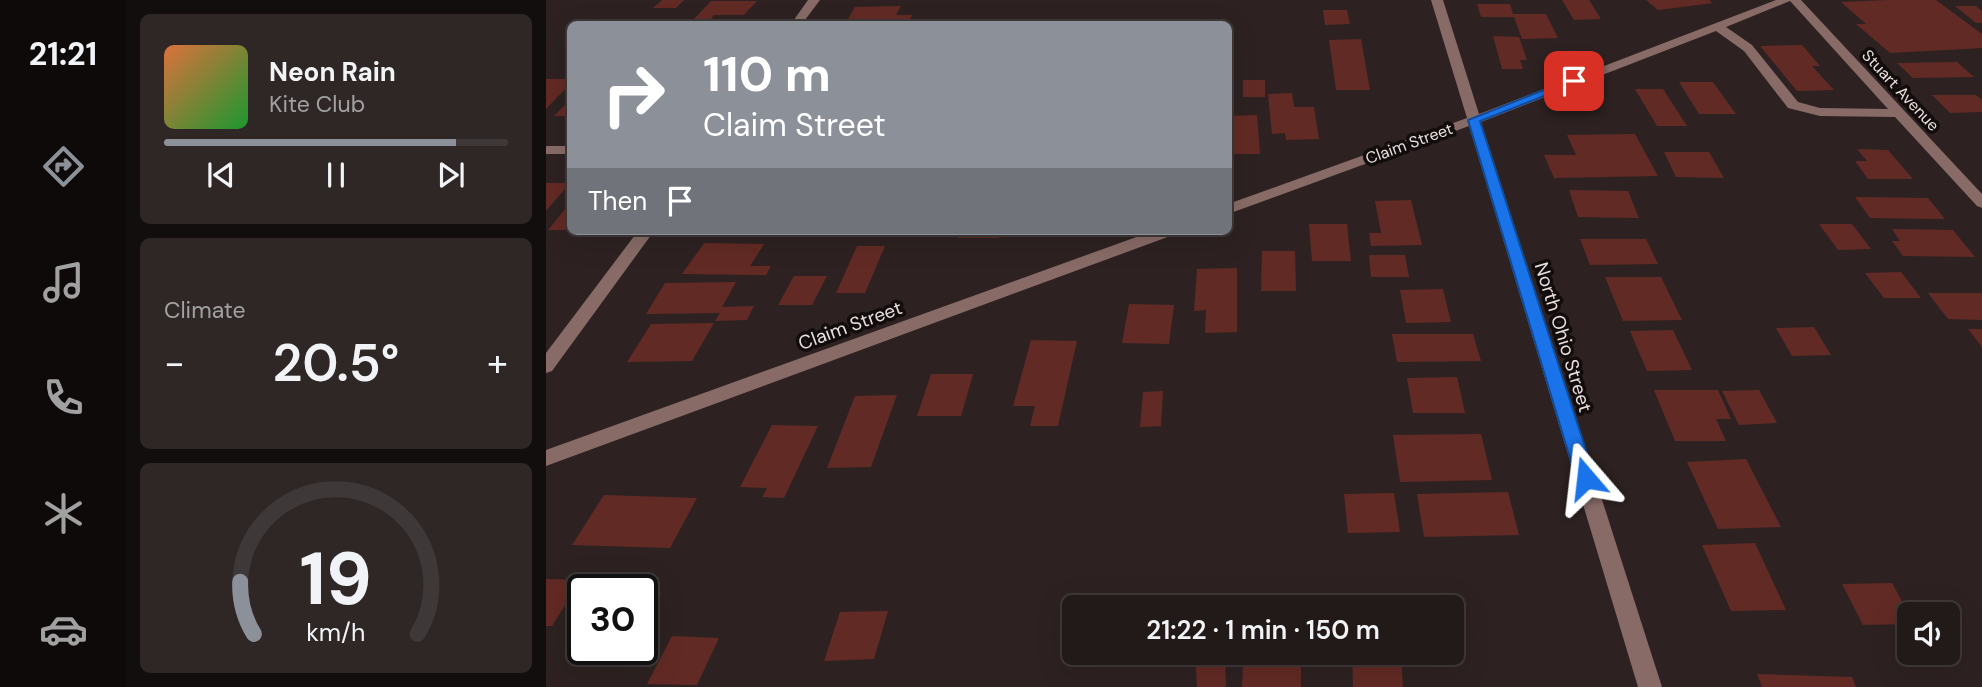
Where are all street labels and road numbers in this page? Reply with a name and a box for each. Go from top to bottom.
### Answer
street label: Stuart Avenue [1857,45,1944,136]
street label: Claim Street [1363,118,1456,169]
street label: North Ohio Street [1529,259,1598,415]
street label: Claim Street [795,295,905,356]

